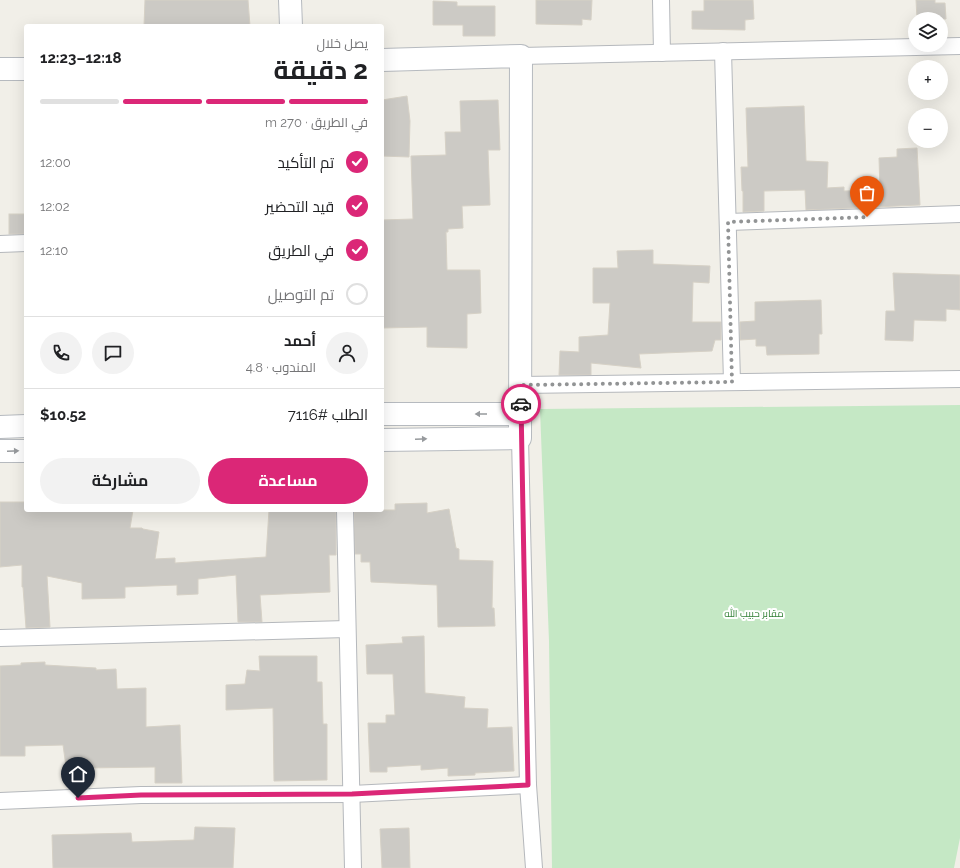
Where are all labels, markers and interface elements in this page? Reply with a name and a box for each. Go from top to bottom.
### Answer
map controls [908,12,948,148]
button: layers [908,12,948,52]
text: يصل خلال [316,36,368,51]
text: 12:18–12:23 [40,49,122,67]
text: 2 دقيقة [274,55,368,85]
button: + [908,60,948,100]
button: − [908,108,948,148]
text: في الطريق · 270 m [265,115,368,130]
icon: check [346,151,368,173]
text: تم التأكيد [277,154,334,172]
text: 12:00 [40,155,71,170]
pin [850,176,884,217]
icon: bag [856,182,878,204]
icon: check [346,195,368,217]
text: قيد التحضير [265,198,334,216]
text: 12:02 [40,199,70,214]
icon: check [346,239,368,261]
text: في الطريق [268,242,334,260]
text: 12:10 [40,243,68,258]
text: تم التوصيل [268,286,334,304]
button: phone [40,332,82,374]
button: chat [92,332,134,374]
text: أحمد [284,332,316,350]
button: person [326,332,368,374]
text: المندوب · 4.8 [246,360,316,375]
courier [501,384,541,424]
icon: car [510,393,532,415]
text: $10.52 [40,406,86,424]
text: الطلب #7116 [288,406,368,424]
one-way arrow [474,411,487,417]
one-way arrow [415,436,428,442]
one-way arrow [7,448,20,454]
button: مشاركة [40,458,200,504]
button: مساعدة [208,458,368,504]
park label: مقابر حبيب الله [724,606,784,619]
pin [61,757,95,798]
icon: home [67,763,89,785]

